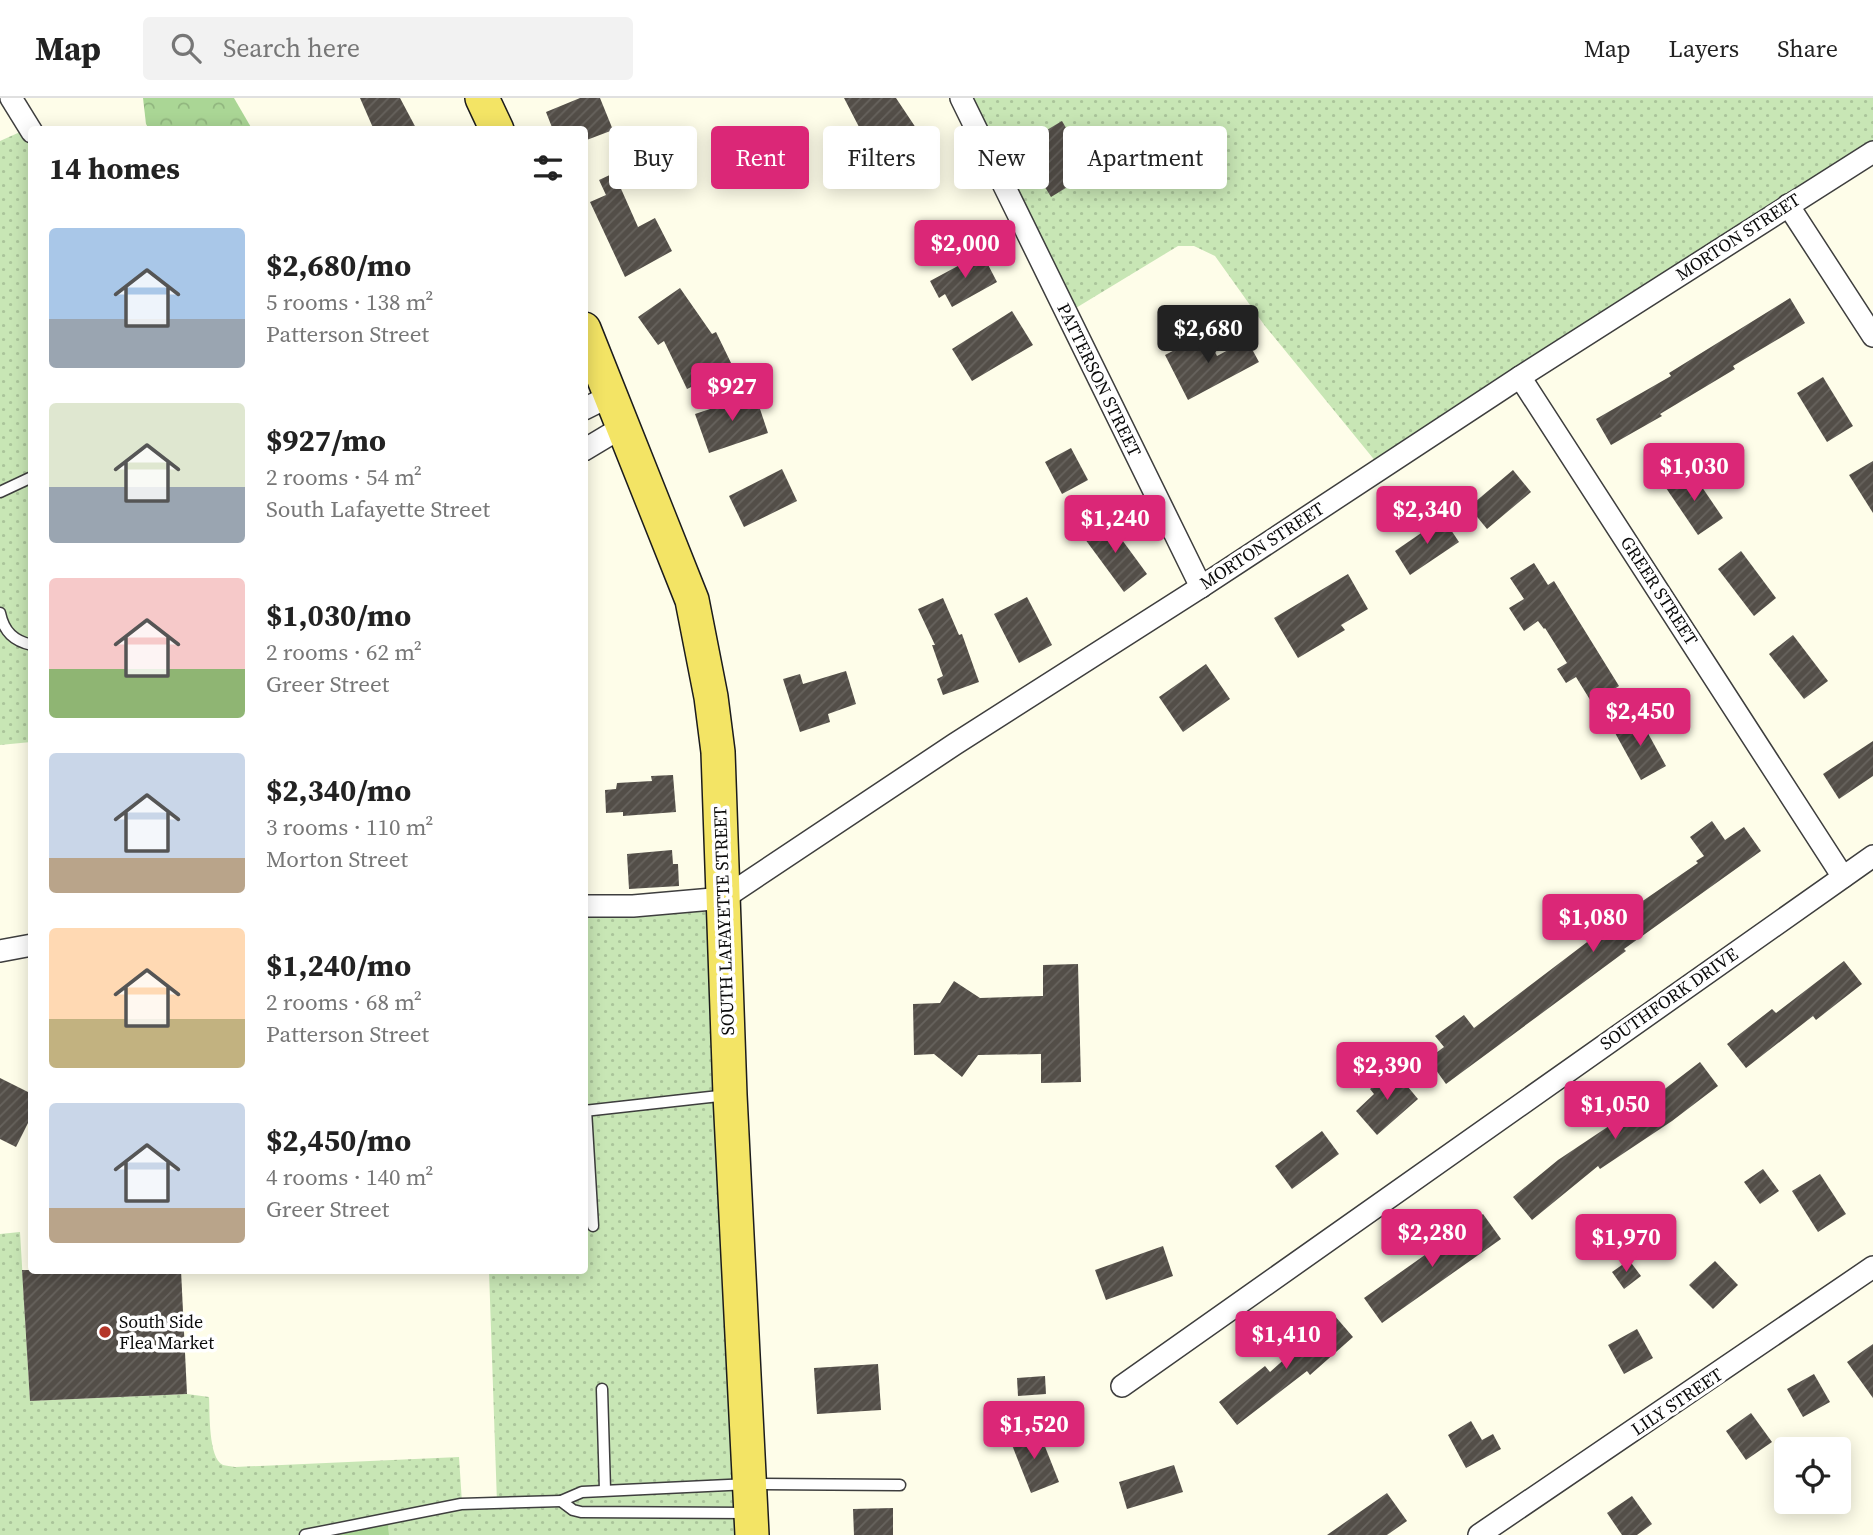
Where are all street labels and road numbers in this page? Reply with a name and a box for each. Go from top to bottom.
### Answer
street label: MORTON STREET [1671,187,1805,286]
street label: PATTERSON STREET [1051,299,1148,461]
street label: MORTON STREET [1195,496,1329,595]
street label: GREER STREET [1615,531,1704,650]
street label: SOUTH LAFAYETTE STREET [707,806,740,1036]
street label: SOUTHFORK DRIVE [1595,941,1743,1056]
street label: LILY STREET [1626,1362,1727,1441]

